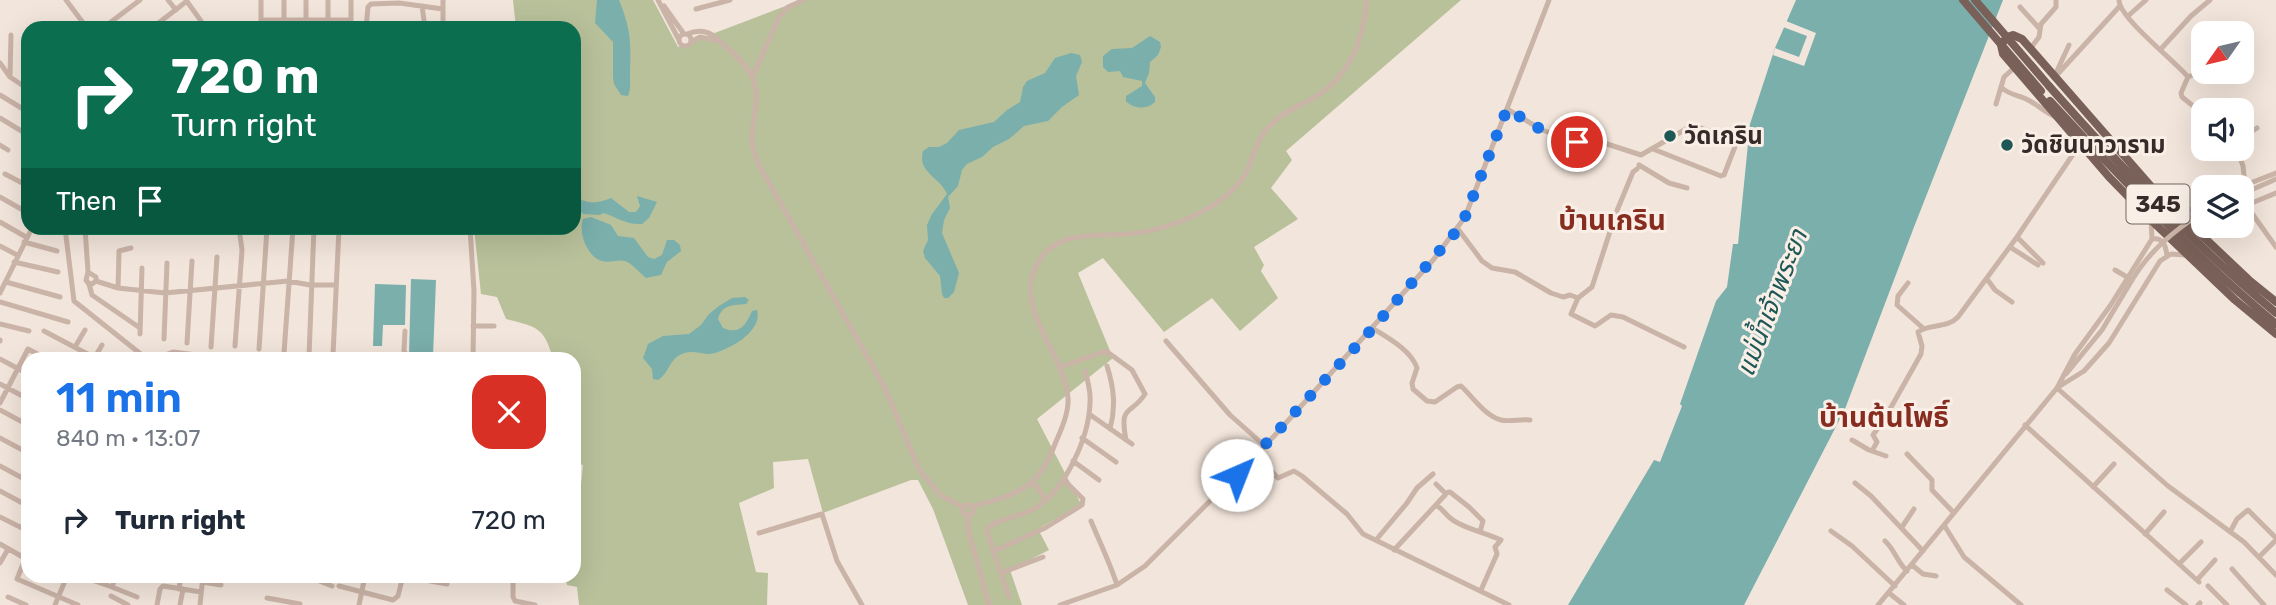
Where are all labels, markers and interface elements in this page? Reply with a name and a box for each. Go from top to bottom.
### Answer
north arrow [2191,21,2254,84]
map controls [2191,21,2254,238]
text: 720 m [171,47,320,105]
icon: right [56,49,147,140]
button: sound [2191,98,2254,161]
text: Turn right [171,106,316,144]
pin [1547,112,1607,172]
place label: วัดเกริน [1684,122,1763,150]
icon: arrive [1558,123,1596,161]
marker: วัดเกริน [1662,128,1678,144]
place label: วัดชินนาวาราม [2021,131,2166,159]
marker: วัดชินนาวาราม [1999,137,2015,153]
button: layers [2191,175,2254,238]
icon: arrive [131,182,169,220]
road number: 345 [2126,184,2190,224]
text: Then [56,186,117,217]
district label: บ้านเกริน [1558,204,1666,237]
water label: แม่น้ำเจ้าพระยา [1727,223,1815,380]
text: 11 min [56,373,182,423]
button: close [472,375,546,449]
district label: บ้านต้นโพธิ์ [1819,399,1950,434]
text: 840 m · 13:07 [56,424,200,452]
position arrow [1200,438,1274,512]
icon: right [56,501,94,539]
text: Turn right [115,505,245,536]
text: 720 m [471,505,546,536]

